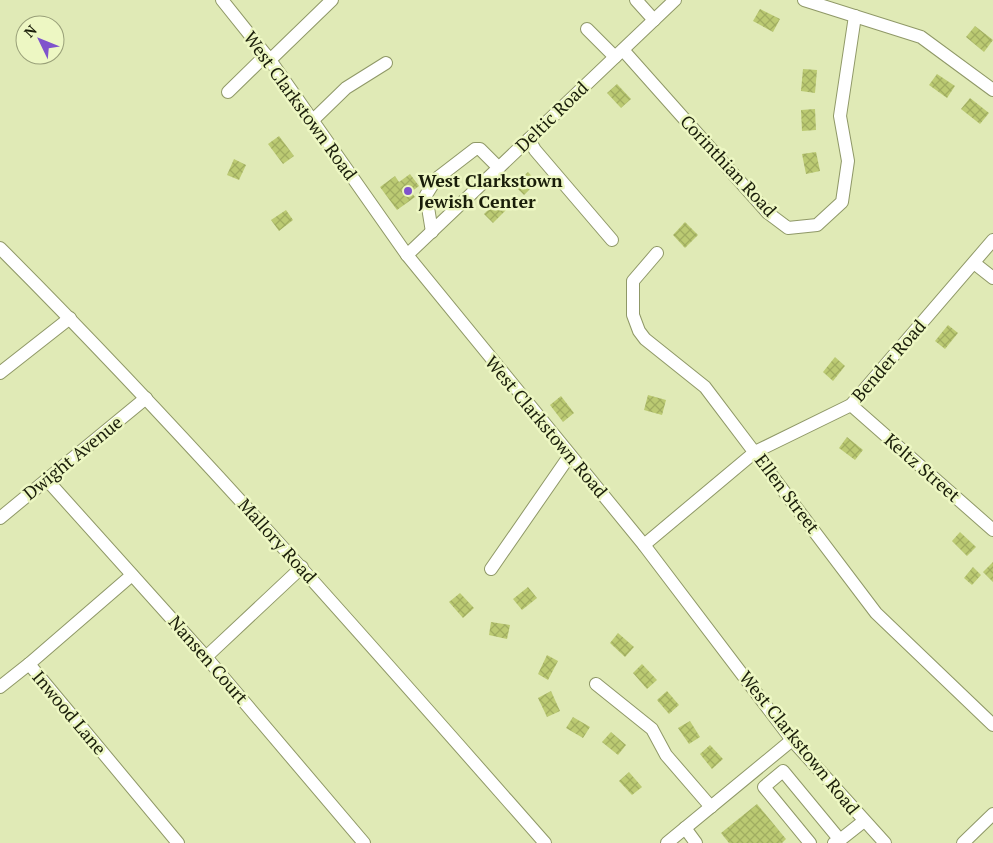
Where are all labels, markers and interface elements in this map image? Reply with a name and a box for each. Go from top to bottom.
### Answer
north arrow [15,15,65,65]
text: N [20,20,41,41]
street label: West Clarkstown Road [239,26,363,185]
street label: Deltic Road [510,76,593,157]
street label: Corinthian Road [675,109,782,221]
place label: West Clarkstown Jewish Center [418,168,563,213]
marker: West Clarkstown Jewish Center [402,185,414,197]
street label: Bender Road [846,314,931,406]
street label: West Clarkstown Road [480,350,613,502]
street label: Dwight Avenue [18,410,127,505]
street label: Keltz Street [880,428,966,507]
street label: Ellen Street [750,449,826,538]
street label: Mallory Road [233,493,322,588]
street label: Nansen Court [164,610,254,709]
street label: Inwood Lane [28,665,112,759]
street label: West Clarkstown Road [734,666,865,819]

